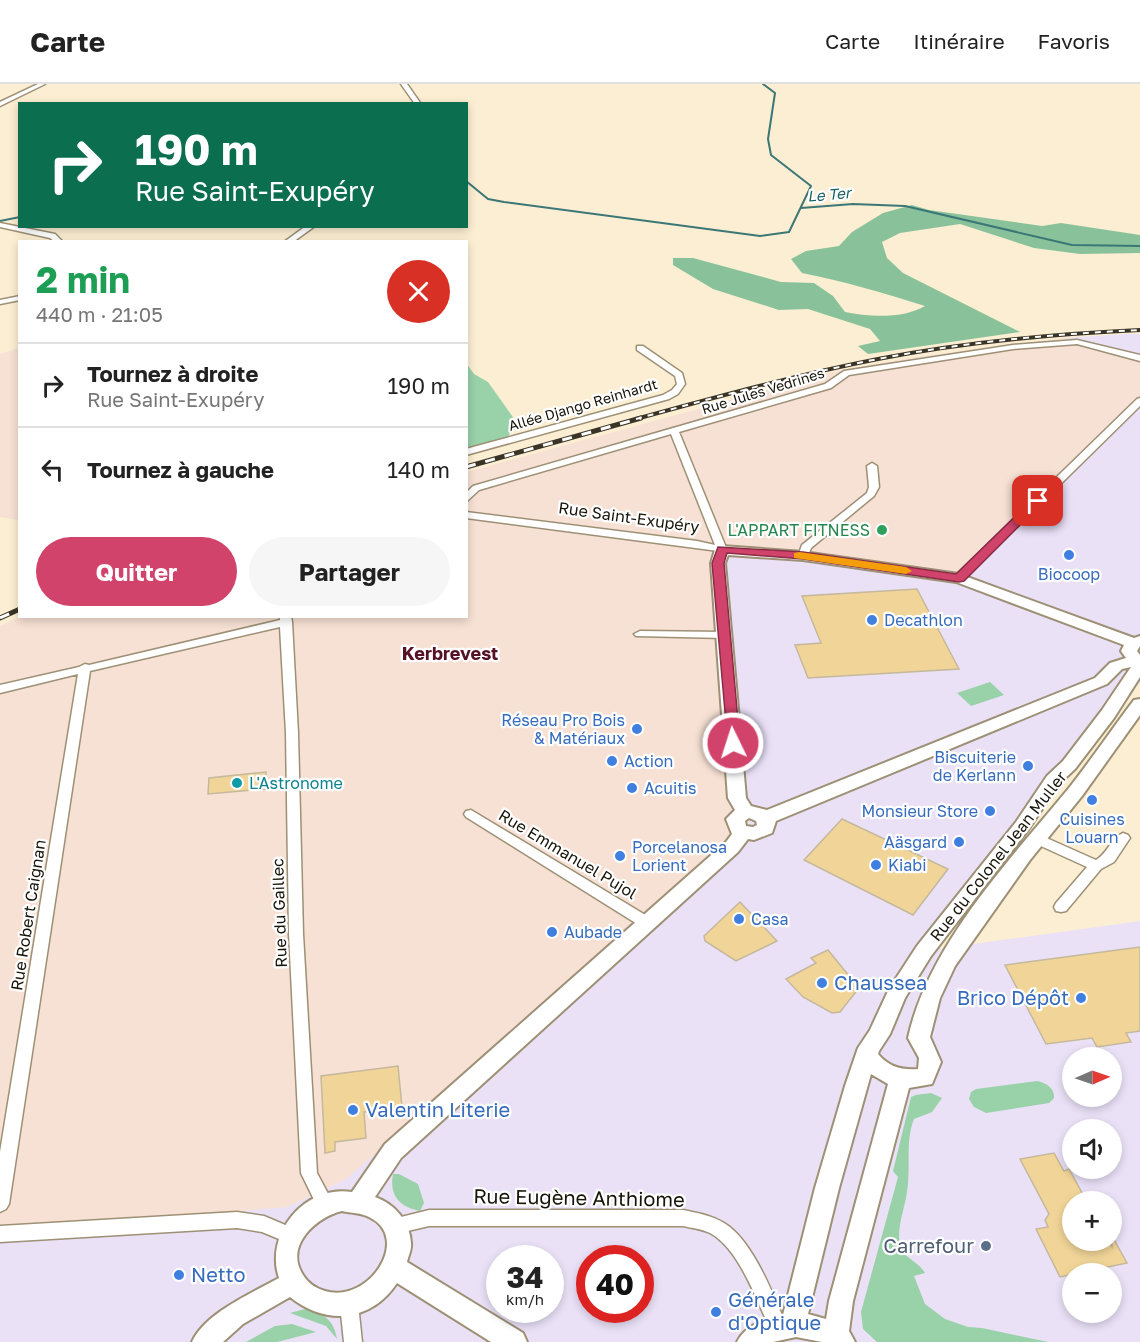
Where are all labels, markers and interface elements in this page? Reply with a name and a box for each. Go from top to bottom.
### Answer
text: Carte [30,25,105,58]
text: Carte [825,28,880,54]
text: Itinéraire [913,28,1005,54]
text: Favoris [1038,28,1110,54]
text: 190 m [135,124,258,174]
icon: right [36,126,114,204]
text: Rue Saint-Exupéry [135,175,375,207]
water label: Le Ter [807,183,853,205]
text: 2 min [36,258,130,301]
button: close [387,260,450,323]
text: 440 m · 21:05 [36,302,163,326]
text: Tournez à droite [87,360,258,387]
street label: Rue Jules Vedrines [699,364,826,417]
icon: right [36,369,69,402]
text: 190 m [387,372,450,399]
street label: Allée Django Reinhardt [506,375,659,434]
text: Rue Saint-Exupéry [87,387,264,411]
icon: left [36,453,69,486]
text: Tournez à gauche [87,456,274,483]
text: 140 m [387,456,450,483]
pin [1012,475,1063,526]
icon: arrive [1021,484,1054,517]
street label: Rue Saint-Exupéry [557,497,701,537]
place label: L'APPART FITNESS [728,520,870,540]
marker: L'APPART FITNESS [875,523,889,537]
button: Quitter [36,537,237,606]
button: Partager [249,537,450,606]
marker: Biocoop [1062,548,1076,562]
place label: Biocoop [1038,564,1100,584]
place label: Decathlon [884,610,963,630]
marker: Decathlon [865,613,879,627]
district label: Kerbrevest [402,642,498,664]
place label: Réseau Pro Bois & Matériaux [501,710,625,748]
position arrow [701,711,765,775]
marker: Réseau Pro Bois & Matériaux [630,722,644,736]
place label: Biscuiterie de Kerlann [933,747,1016,785]
place label: Action [624,751,673,771]
marker: Action [605,754,619,768]
marker: Biscuiterie de Kerlann [1021,759,1035,773]
street label: Rue du Colonel Jean Muller [925,767,1071,945]
place label: L'Astronome [249,773,343,793]
marker: L'Astronome [230,776,244,790]
place label: Acuitis [644,778,696,798]
marker: Acuitis [625,781,639,795]
marker: Cuisines Louarn [1085,793,1099,807]
place label: Monsieur Store [862,801,978,821]
marker: Monsieur Store [983,804,997,818]
street label: Rue Emmanuel Pujol [495,805,641,903]
place label: Cuisines Louarn [1059,809,1125,847]
place label: Aäsgard [884,832,947,852]
marker: Aäsgard [952,835,966,849]
place label: Porcelanosa Lorient [632,837,727,875]
street label: Rue Robert Caignan [6,838,50,992]
marker: Porcelanosa Lorient [613,849,627,863]
place label: Kiabi [888,855,927,875]
street label: Rue du Gaillec [267,858,291,968]
marker: Kiabi [869,858,883,872]
place label: Casa [751,909,788,929]
marker: Casa [732,912,746,926]
place label: Aubade [564,922,622,942]
marker: Aubade [545,925,559,939]
place label: Chaussea [834,970,927,994]
marker: Chaussea [815,976,829,990]
place label: Brico Dépôt [957,985,1069,1009]
marker: Brico Dépôt [1074,991,1088,1005]
north arrow [1062,1047,1122,1107]
map controls [1062,1047,1122,1323]
place label: Valentin Literie [365,1097,510,1121]
marker: Valentin Literie [346,1103,360,1117]
button: sound [1062,1119,1122,1179]
street label: Rue Eugène Anthiome [473,1183,685,1211]
button: + [1062,1191,1122,1251]
place label: Carrefour [883,1233,974,1257]
marker: Carrefour [979,1239,993,1253]
speed limit sign: 40 [576,1245,654,1323]
text: 34 [506,1259,544,1295]
place label: Netto [191,1262,246,1286]
button: − [1062,1263,1122,1323]
marker: Netto [172,1268,186,1282]
place label: Générale d'Optique [728,1287,821,1334]
text: km/h [506,1290,544,1308]
marker: Générale d'Optique [709,1305,723,1319]

